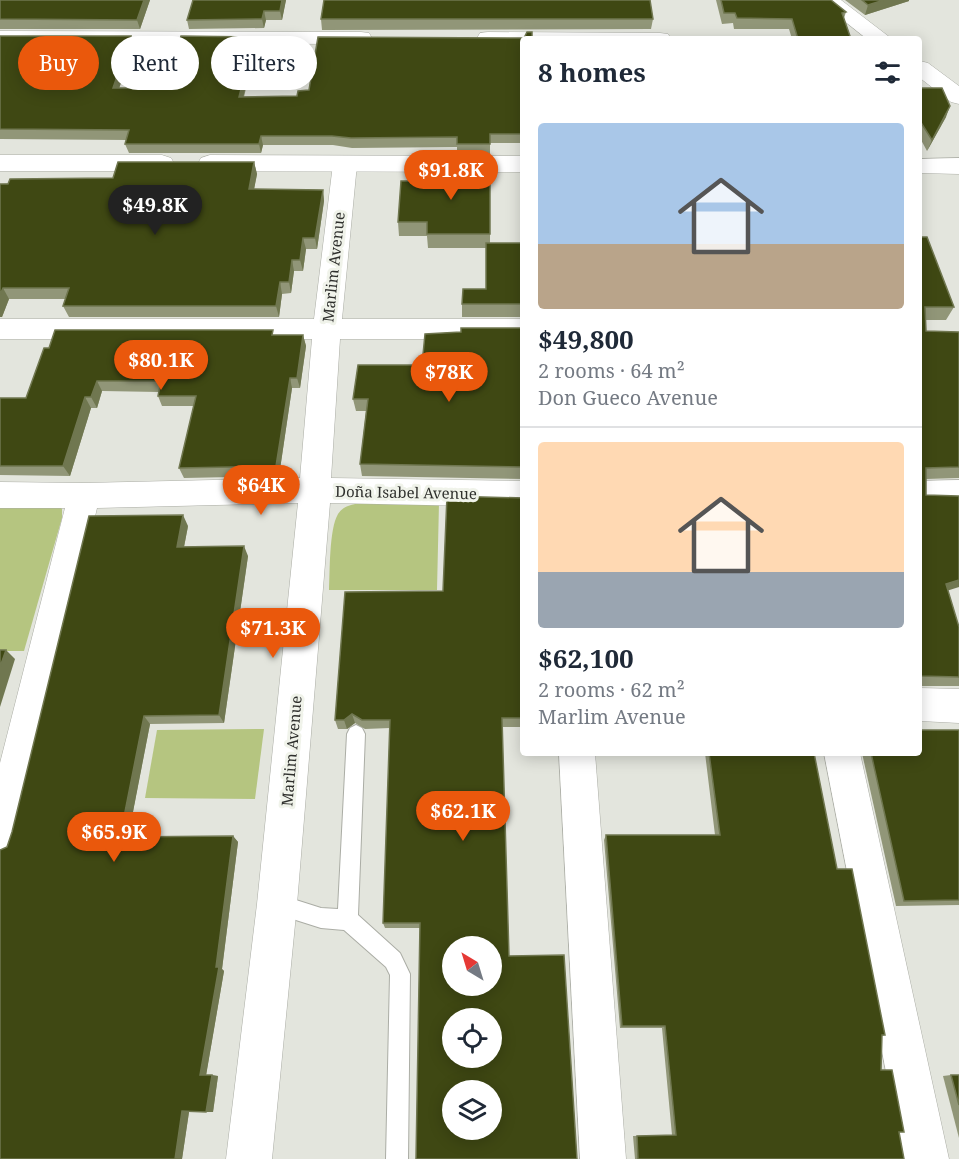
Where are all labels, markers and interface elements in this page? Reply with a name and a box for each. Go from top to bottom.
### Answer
chip: Buy [18,36,99,90]
chip: Rent [111,36,199,90]
chip: Filters [211,36,317,90]
text: 8 homes [538,54,646,90]
icon: filters [871,56,904,89]
pin: $91.8K [402,150,500,201]
text: $91.8K [418,156,484,183]
icon: home [667,162,775,270]
pin: $49.8K [106,185,204,236]
text: $49.8K [122,191,188,218]
street label: Marlim Avenue [317,211,349,323]
text: $49,800 [538,321,634,357]
pin: $80.1K [112,340,210,391]
text: $80.1K [128,346,194,373]
pin: $78K [413,352,485,403]
text: 2 rooms · 64 m² [538,357,685,384]
text: $78K [425,358,473,385]
text: Don Gueco Avenue [538,384,718,411]
pin: $64K [225,465,297,516]
text: $64K [237,471,285,498]
street label: Doña Isabel Avenue [335,481,477,503]
icon: home [667,481,775,589]
pin: $71.3K [224,608,322,659]
text: $71.3K [240,614,306,641]
text: $62,100 [538,640,634,676]
text: 2 rooms · 62 m² [538,676,685,703]
street label: Marlim Avenue [276,695,306,807]
text: Marlim Avenue [538,703,686,730]
pin: $62.1K [414,791,512,842]
text: $62.1K [430,797,496,824]
pin: $65.9K [65,812,163,863]
text: $65.9K [81,818,147,845]
north arrow [442,936,502,996]
map controls [442,936,502,1140]
button: locate [442,1008,502,1068]
button: layers [442,1080,502,1140]

